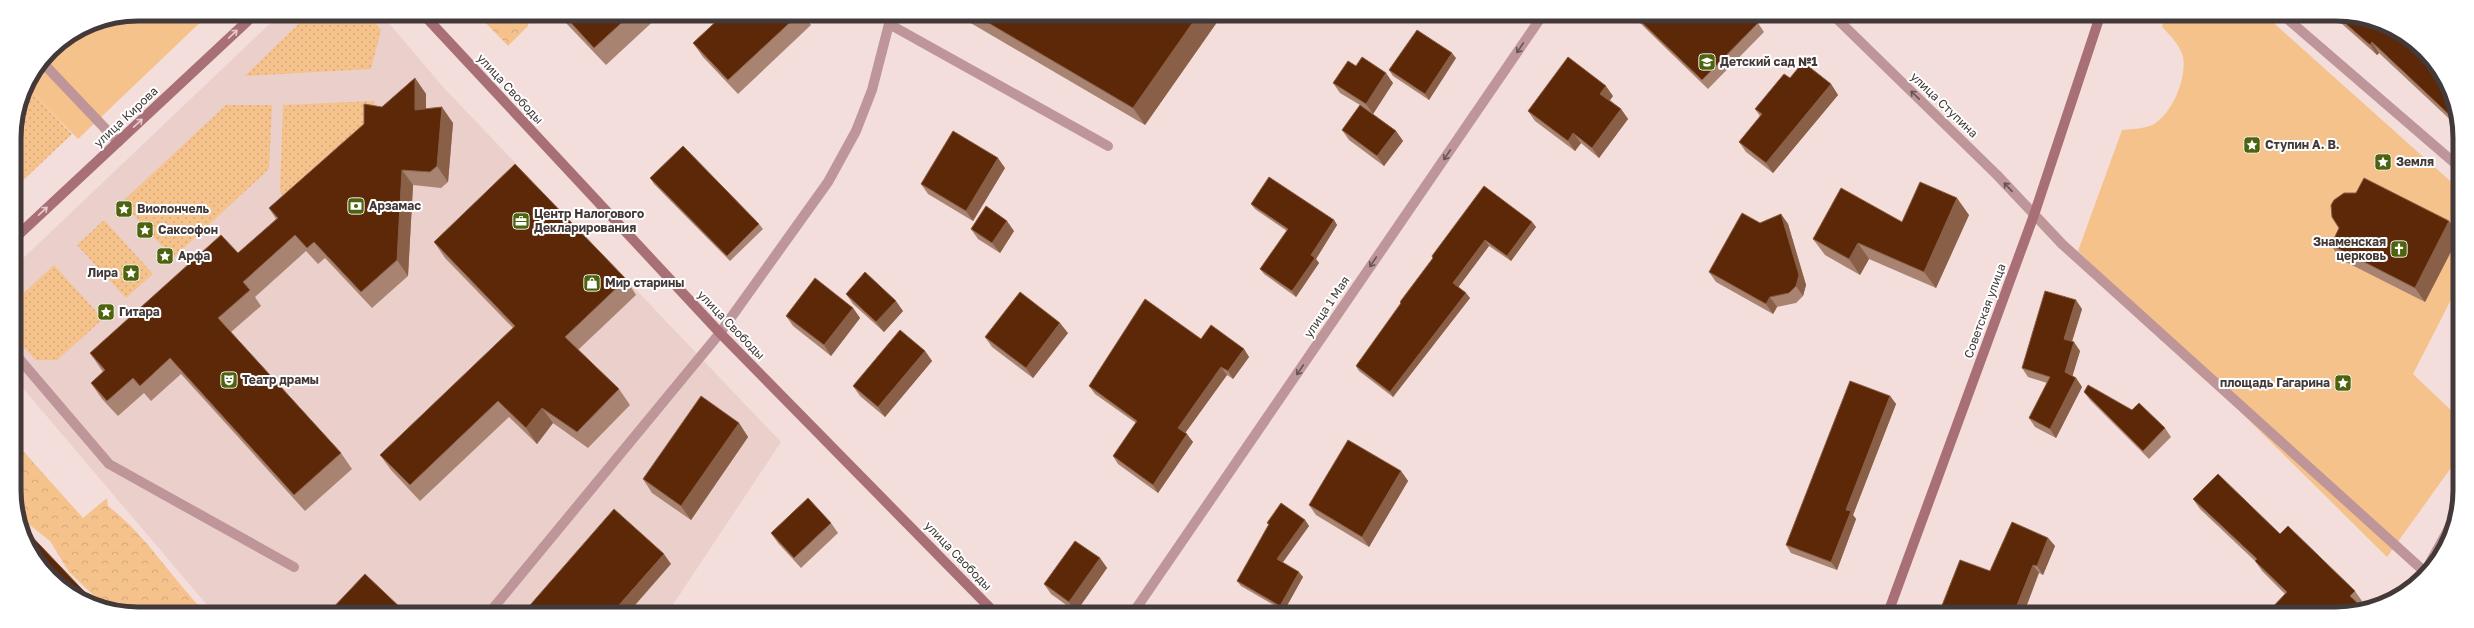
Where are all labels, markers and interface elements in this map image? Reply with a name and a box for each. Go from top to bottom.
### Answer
one-way arrow [228,29,238,39]
one-way arrow [1516,42,1524,53]
street label: улица Свободы [474,50,547,127]
school or university icon: Детский сад №1 [1697,52,1717,72]
place label: Детский сад №1 [1720,54,1817,69]
street label: улица Ступина [1908,69,1981,141]
street label: улица Кирова [91,83,161,150]
one-way arrow [1910,90,1920,100]
one-way arrow [133,118,143,128]
place icon: Ступин А. В. [2242,135,2262,155]
place label: Ступин А. В. [2265,137,2340,152]
one-way arrow [1443,149,1451,160]
place icon: Земля [2373,152,2393,172]
place label: Земля [2396,154,2434,169]
one-way arrow [2003,181,2012,192]
bank icon: Арзамас [346,196,366,216]
place label: Арзамас [369,198,421,213]
place icon: Виолончель [114,199,134,219]
place label: Виолончель [137,201,210,216]
place label: Центр Налогового Декларирования [534,206,644,235]
one-way arrow [38,207,48,216]
office icon: Центр Налогового Декларирования [511,211,531,231]
place icon: Саксофон [135,220,155,240]
place label: Саксофон [158,222,218,237]
place label: Знаменская церковь [2313,234,2386,263]
church icon: Знаменская церковь [2389,239,2409,259]
place icon: Арфа [155,246,175,266]
place label: Арфа [178,248,210,263]
one-way arrow [1369,256,1377,267]
street label: Советская улица [1960,261,2009,360]
place icon: Лира [121,263,141,283]
place label: Лира [88,265,118,280]
shop icon: Мир старины [582,273,602,293]
street label: улица 1 Мая [1301,273,1353,340]
place label: Мир старины [605,275,684,290]
street label: улица Свободы [695,287,768,362]
place icon: Гитара [96,302,116,322]
place label: Гитара [119,304,160,319]
one-way arrow [1296,364,1304,375]
theatre icon: Театр драмы [219,370,239,390]
place label: Театр драмы [242,372,319,387]
place icon: площадь Гагарина [2333,373,2353,393]
place label: площадь Гагарина [2220,375,2330,390]
street label: улица Свободы [922,518,995,593]

